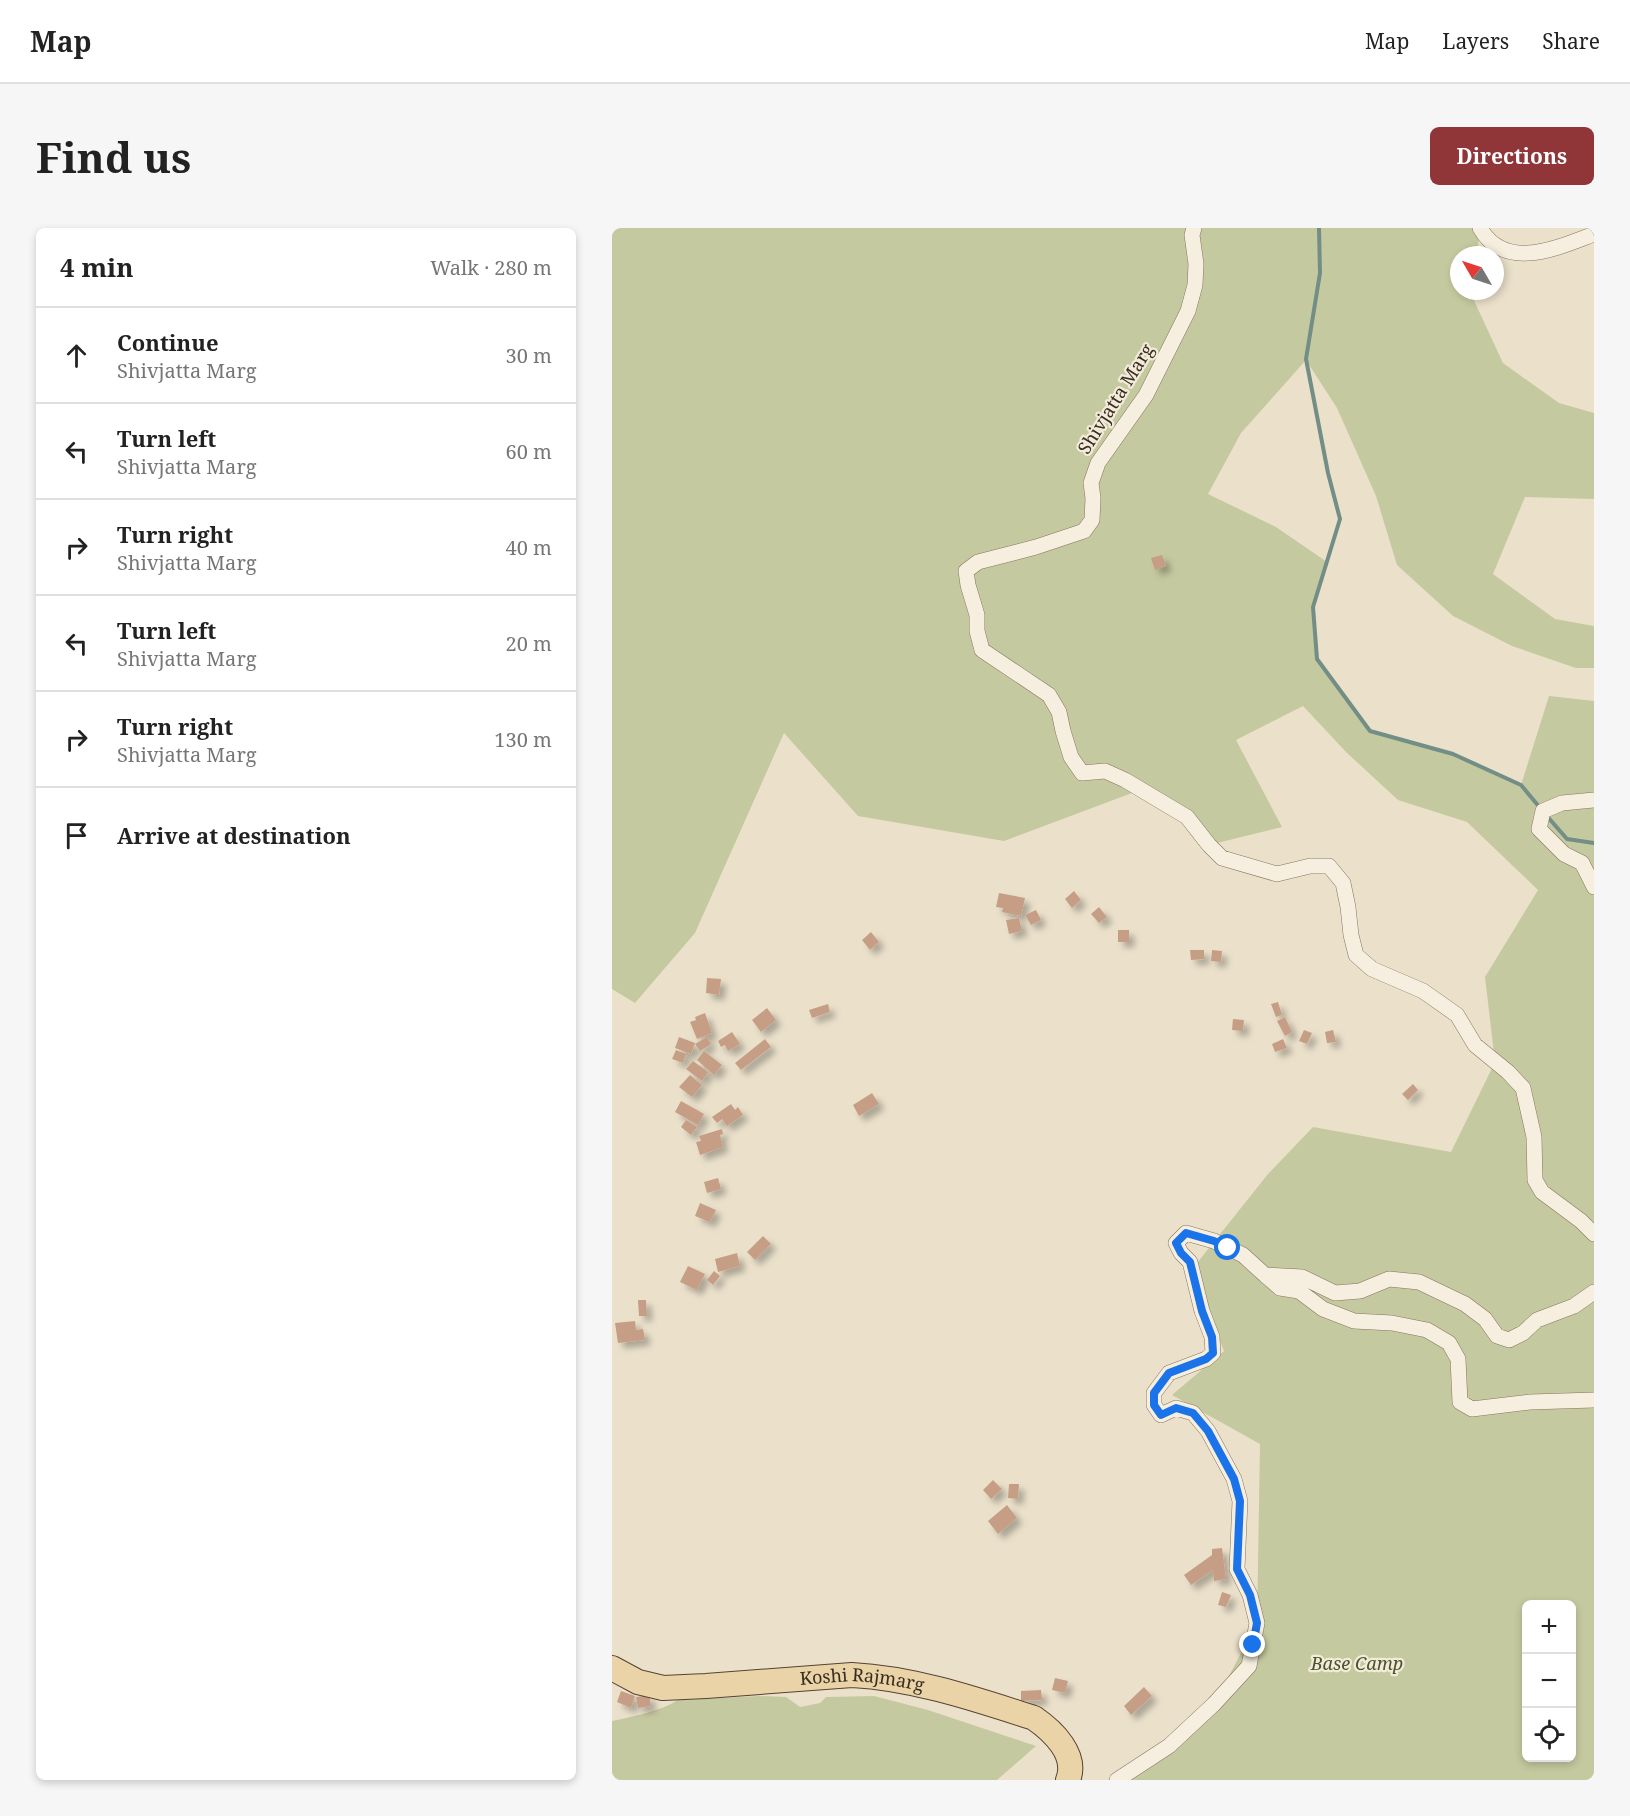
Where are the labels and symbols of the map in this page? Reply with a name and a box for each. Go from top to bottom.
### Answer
north arrow [1450,246,1504,300]
street label: Shivjatta Marg [1072,339,1159,458]
route start [1214,1234,1240,1260]
route end [1239,1631,1265,1657]
park label: Base Camp [1310,1651,1403,1675]
street label: Koshi Rajmarg [799,1662,927,1696]

